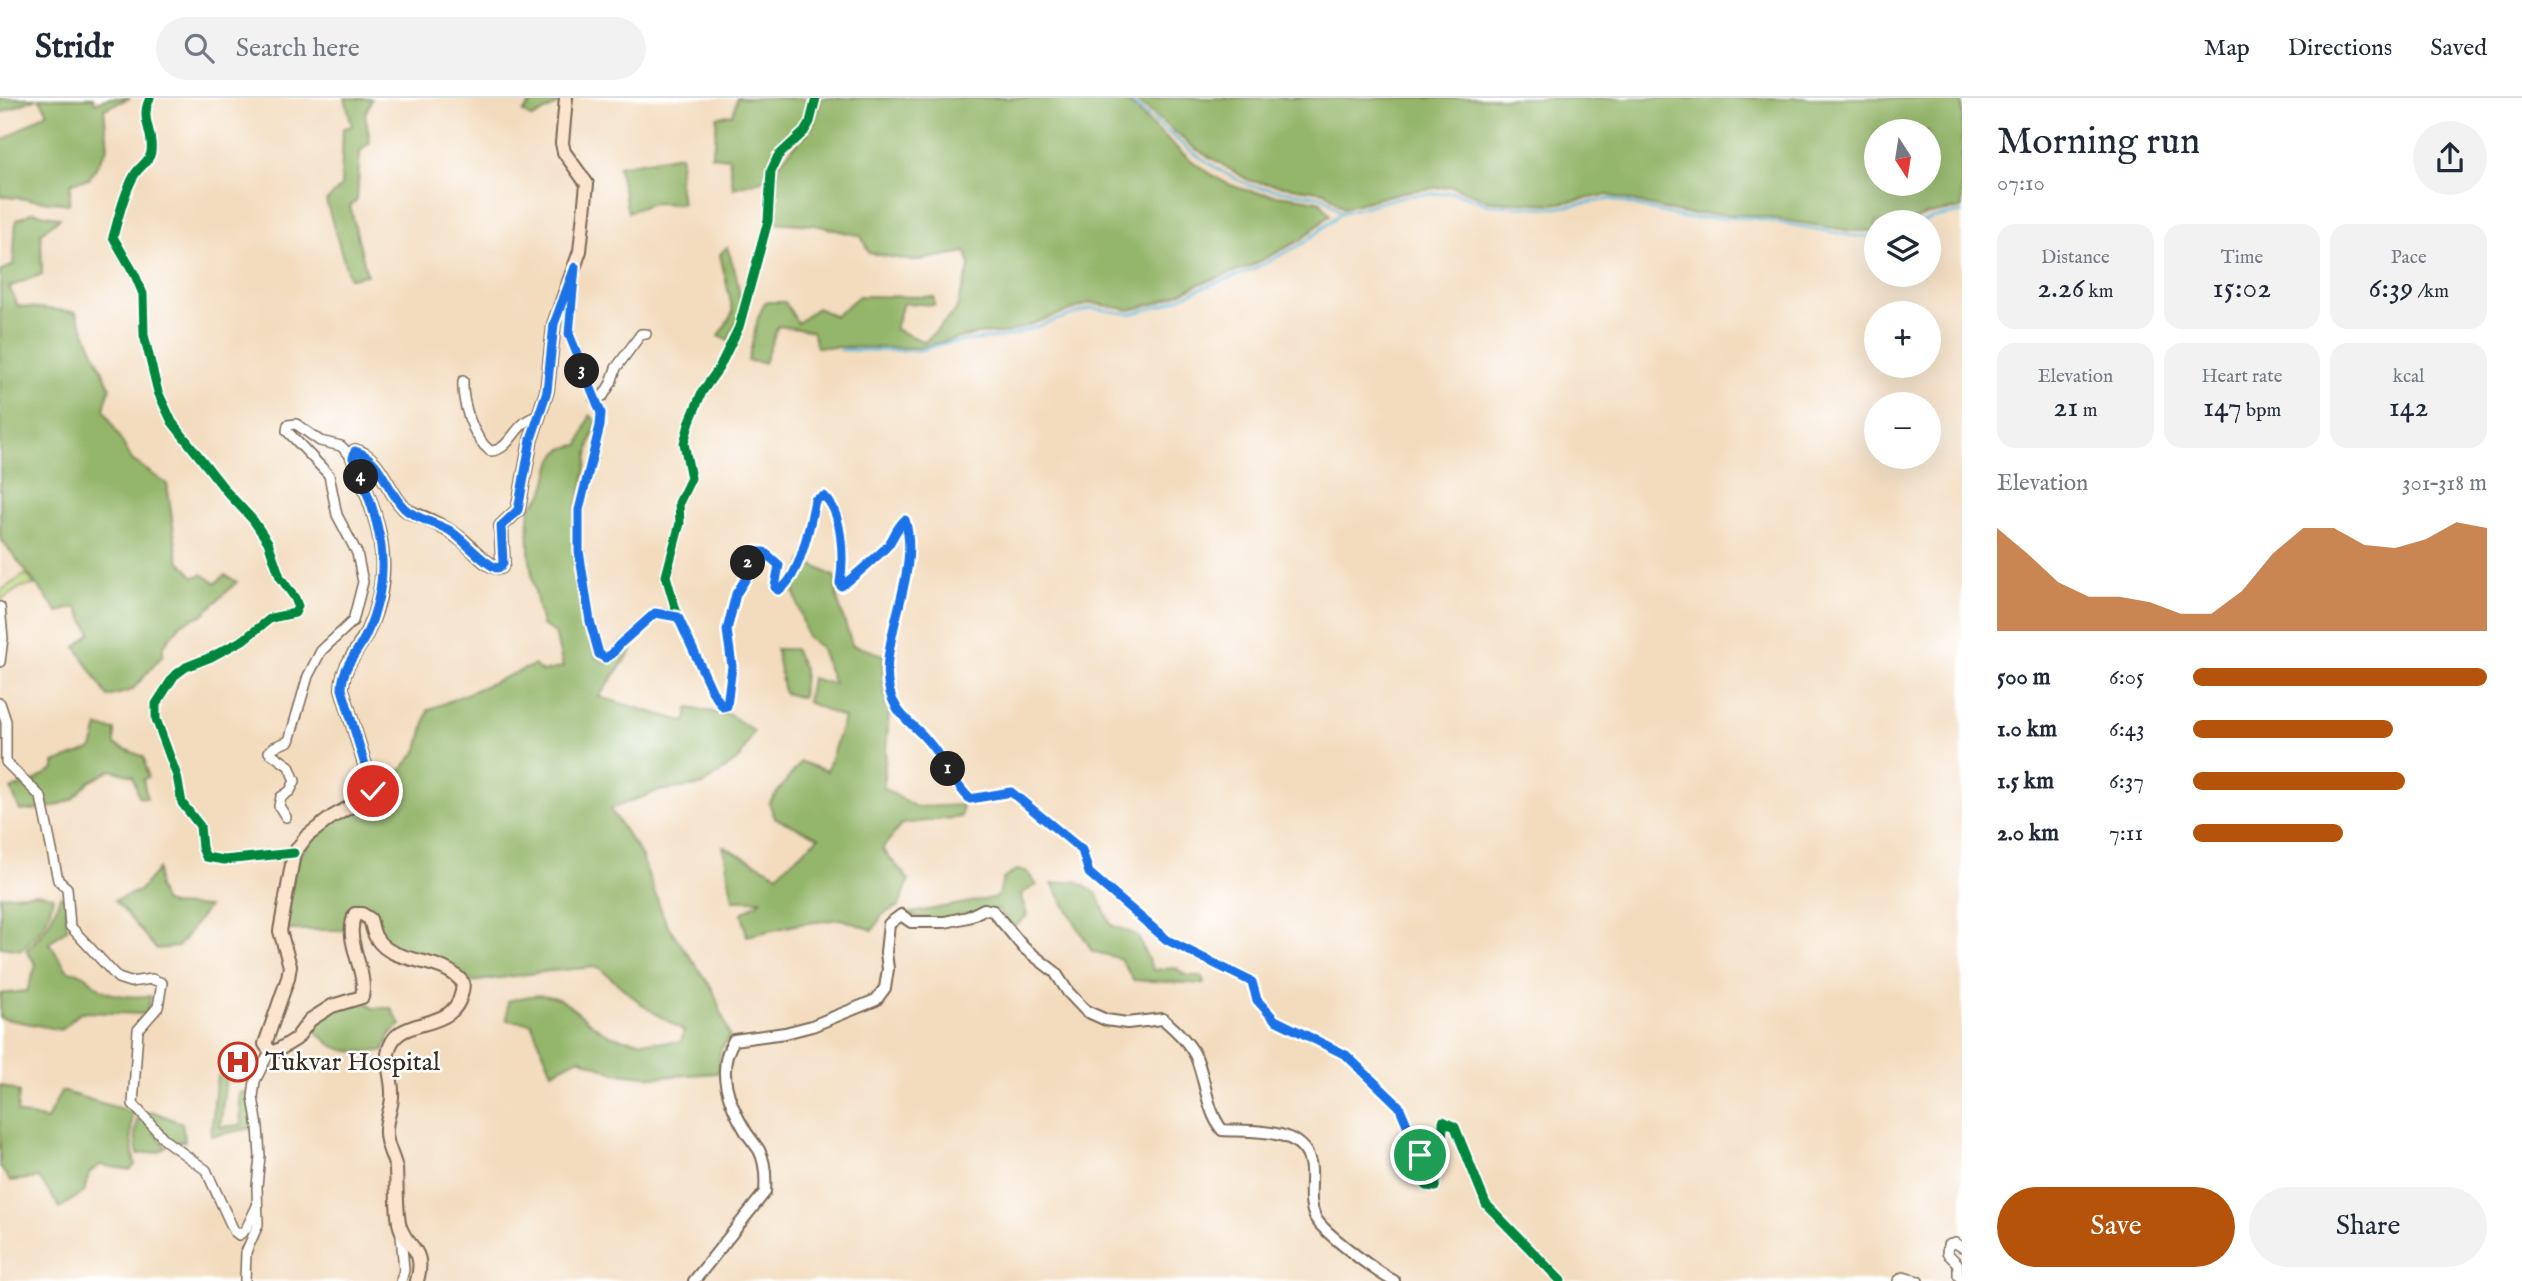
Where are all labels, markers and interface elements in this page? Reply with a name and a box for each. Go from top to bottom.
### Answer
search box [156,17,646,80]
text: Stridr [35,27,114,69]
icon: search [180,29,218,67]
text: Search here [236,32,360,65]
text: Map [2204,33,2250,64]
text: Directions [2288,33,2392,64]
text: Saved [2430,33,2487,64]
north arrow [1864,119,1941,196]
map controls [1864,119,1941,469]
text: Morning run [1997,119,2200,167]
button: share [2413,121,2487,195]
text: 07:10 [1997,169,2045,198]
button: layers [1864,210,1941,287]
text: Distance [2041,246,2110,270]
text: Time [2221,246,2263,270]
text: Pace [2391,246,2427,270]
text: 2.26 [2037,270,2084,308]
text: 15:02 [2213,270,2271,308]
text: 6:39 [2368,270,2413,308]
text: km [2084,280,2113,304]
text: /km [2413,280,2449,304]
button: + [1864,301,1941,378]
pin: 3 [564,354,600,388]
text: 3 [578,358,585,382]
text: Elevation [2038,365,2113,389]
text: Heart rate [2201,365,2283,389]
text: kcal [2393,365,2425,389]
text: 21 [2053,389,2079,427]
text: 147 [2203,389,2242,427]
text: 142 [2389,389,2429,427]
button: − [1864,392,1941,469]
text: m [2079,399,2097,423]
text: bpm [2242,399,2281,423]
pin: 4 [344,460,378,494]
text: 4 [356,464,365,488]
text: Elevation [1997,469,2088,498]
text: 301–318 m [2402,469,2487,498]
pin: 2 [730,546,766,580]
text: 2 [743,550,752,574]
text: 500 m [1997,663,2051,692]
text: 6:05 [2109,663,2144,692]
text: 1.0 km [1997,715,2057,744]
text: 6:43 [2109,715,2145,744]
pin: 1 [930,752,965,786]
text: 1 [944,756,951,780]
pin [343,761,403,821]
text: 1.5 km [1997,767,2054,796]
text: 6:37 [2109,767,2144,796]
icon: check [354,772,392,810]
text: 2.0 km [1997,819,2059,848]
text: 7:11 [2109,819,2143,848]
hospital icon: Tukvar Hospital [217,1041,259,1083]
place label: Tukvar Hospital [265,1046,441,1079]
pin [1390,1125,1450,1185]
icon: arrive [1401,1136,1439,1174]
button: Save [1997,1187,2235,1267]
button: Share [2249,1187,2487,1267]

